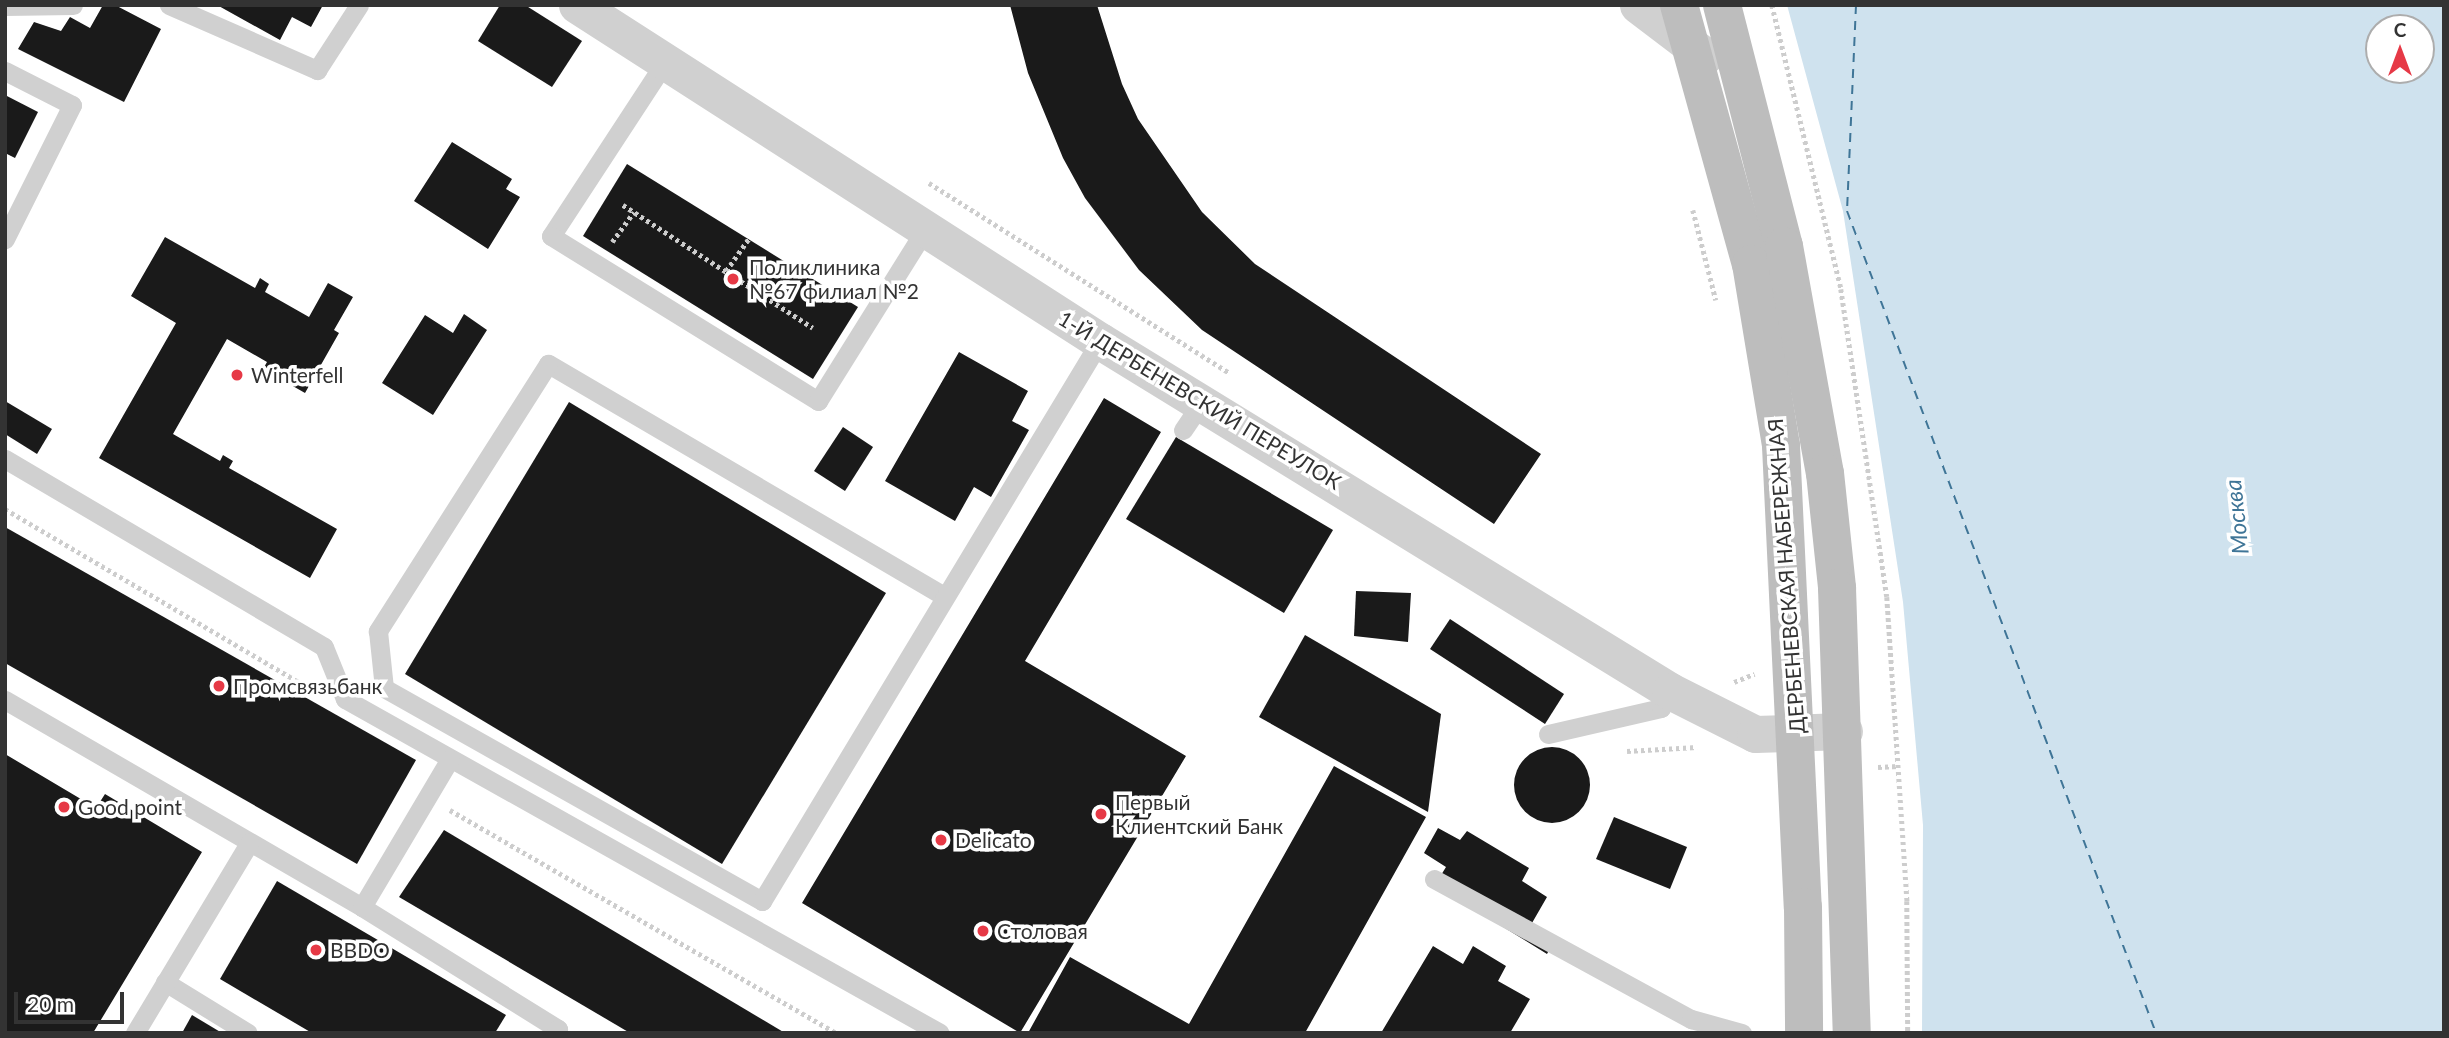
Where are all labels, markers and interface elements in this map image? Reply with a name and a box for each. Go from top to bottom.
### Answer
north arrow [2365,14,2435,84]
text: С [2394,18,2406,41]
place label: Поликлиника №67 филиал №2 [749,254,919,304]
marker: Поликлиника №67 филиал №2 [723,269,743,289]
street label: 1-Й ДЕРБЕНЕВСКИЙ ПЕРЕУЛОК [1054,305,1346,495]
place label: Winterfell [251,362,344,388]
marker: Winterfell [229,367,245,383]
street label: ДЕРБЕНЕВСКАЯ НАБЕРЕЖНАЯ [1762,418,1810,734]
water label: Москва [2218,478,2254,556]
place label: Промсвязьбанк [233,673,382,699]
marker: Промсвязьбанк [211,678,227,694]
place label: Первый Клиентский Банк [1115,789,1283,839]
place label: Good point [78,794,182,820]
marker: Good point [56,799,72,815]
marker: Первый Клиентский Банк [1093,806,1109,822]
place label: Delicato [955,827,1032,853]
marker: Delicato [933,832,949,848]
place label: Столовая [997,918,1088,944]
marker: Столовая [975,923,991,939]
place label: BBDO [330,937,390,963]
marker: BBDO [308,942,324,958]
scale bar [18,978,128,1022]
text: 20 m [27,991,74,1016]

